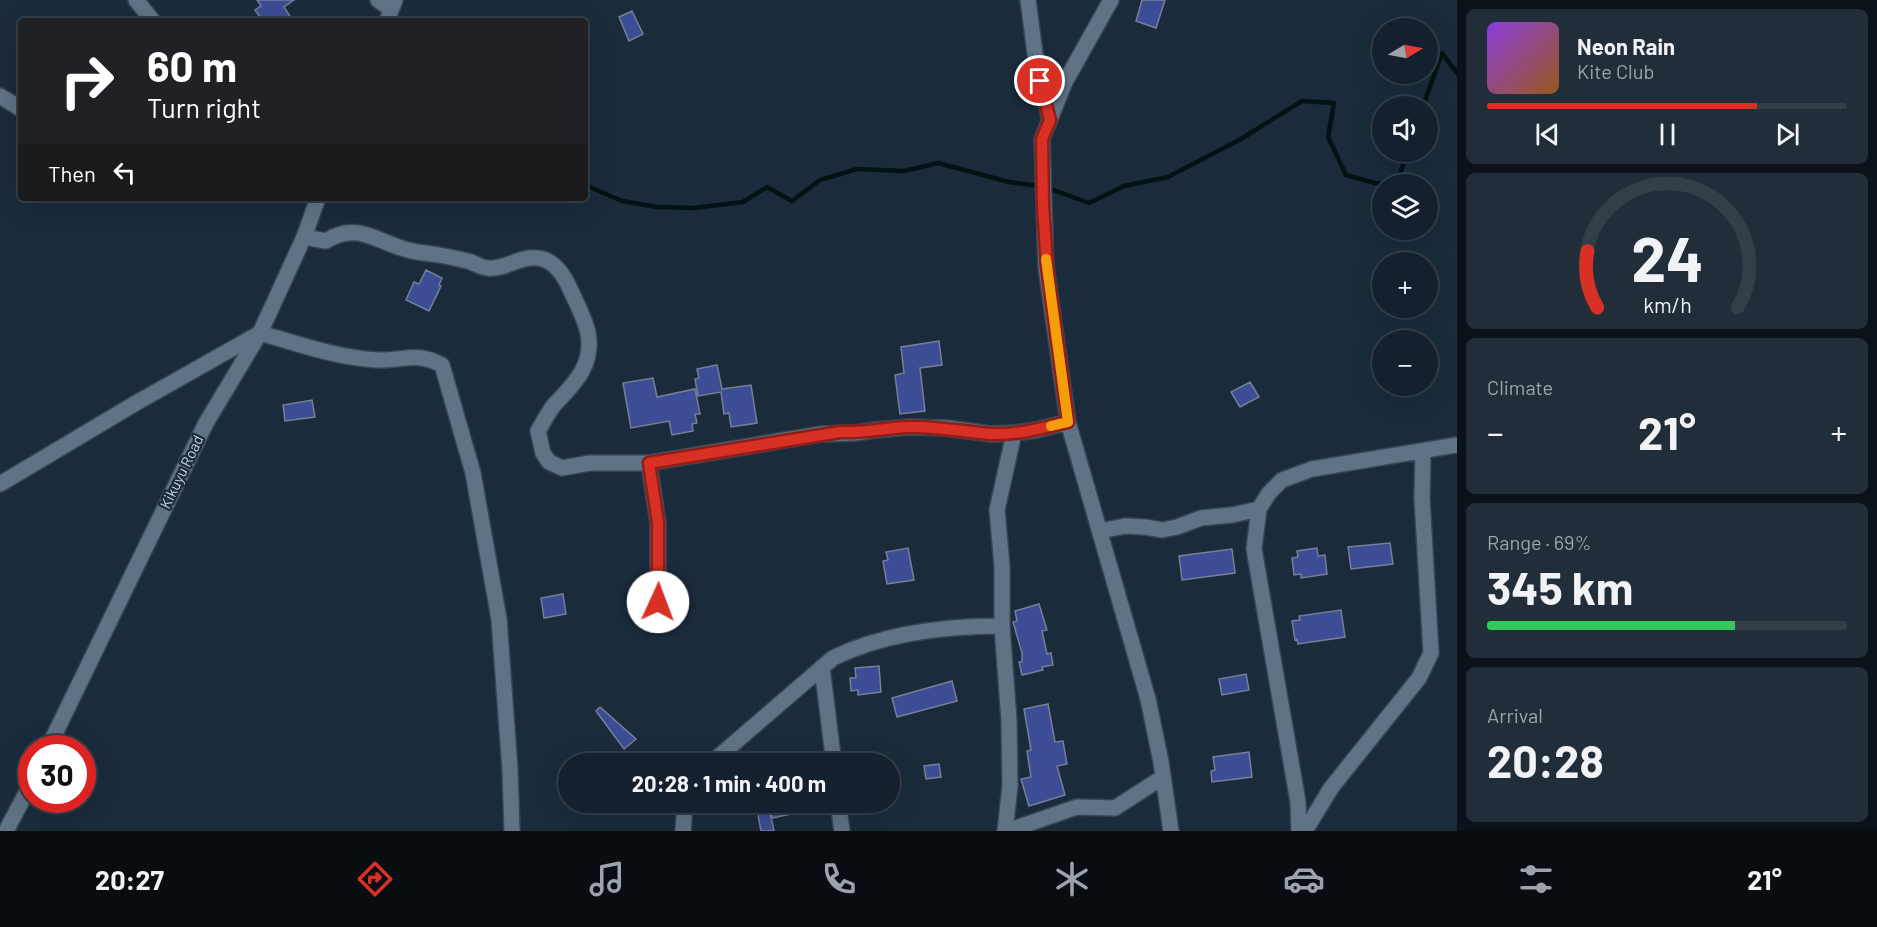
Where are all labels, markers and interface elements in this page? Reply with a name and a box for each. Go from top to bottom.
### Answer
north arrow [1372,18,1438,84]
map controls [1372,18,1438,396]
text: Neon Rain [1577,33,1675,59]
text: 60 m [147,40,237,90]
icon: right [48,42,126,120]
pin [1014,55,1065,106]
text: Kite Club [1577,59,1654,83]
icon: arrive [1023,64,1056,97]
text: Turn right [147,91,261,123]
button: sound [1372,96,1438,162]
icon: previous [1531,118,1564,151]
icon: pause [1651,118,1684,151]
icon: next [1771,118,1804,151]
icon: left [108,156,141,189]
text: Then [48,160,96,186]
button: layers [1372,174,1438,240]
text: 24 [1631,220,1703,294]
button: + [1372,252,1438,318]
text: km/h [1643,293,1691,318]
button: − [1372,330,1438,396]
text: Climate [1487,375,1553,399]
text: 21° [1638,405,1696,459]
text: − [1487,412,1504,452]
text: + [1831,412,1847,452]
street label: Kikuyu Road [156,432,207,511]
text: Range · 69% [1487,530,1591,554]
text: 345 km [1487,560,1633,614]
position arrow [626,570,690,634]
text: Arrival [1487,703,1543,727]
text: 20:28 [1487,733,1604,787]
speed limit sign: 30 [18,735,96,813]
text: 20:28 · 1 min · 400 m [632,770,826,796]
icon: directions [354,858,396,900]
icon: music [586,858,628,900]
icon: phone [818,858,860,900]
icon: climate [1051,858,1093,900]
icon: car [1283,858,1325,900]
icon: filters [1515,858,1557,900]
text: 20:27 [95,863,164,895]
text: 21° [1747,863,1782,895]

